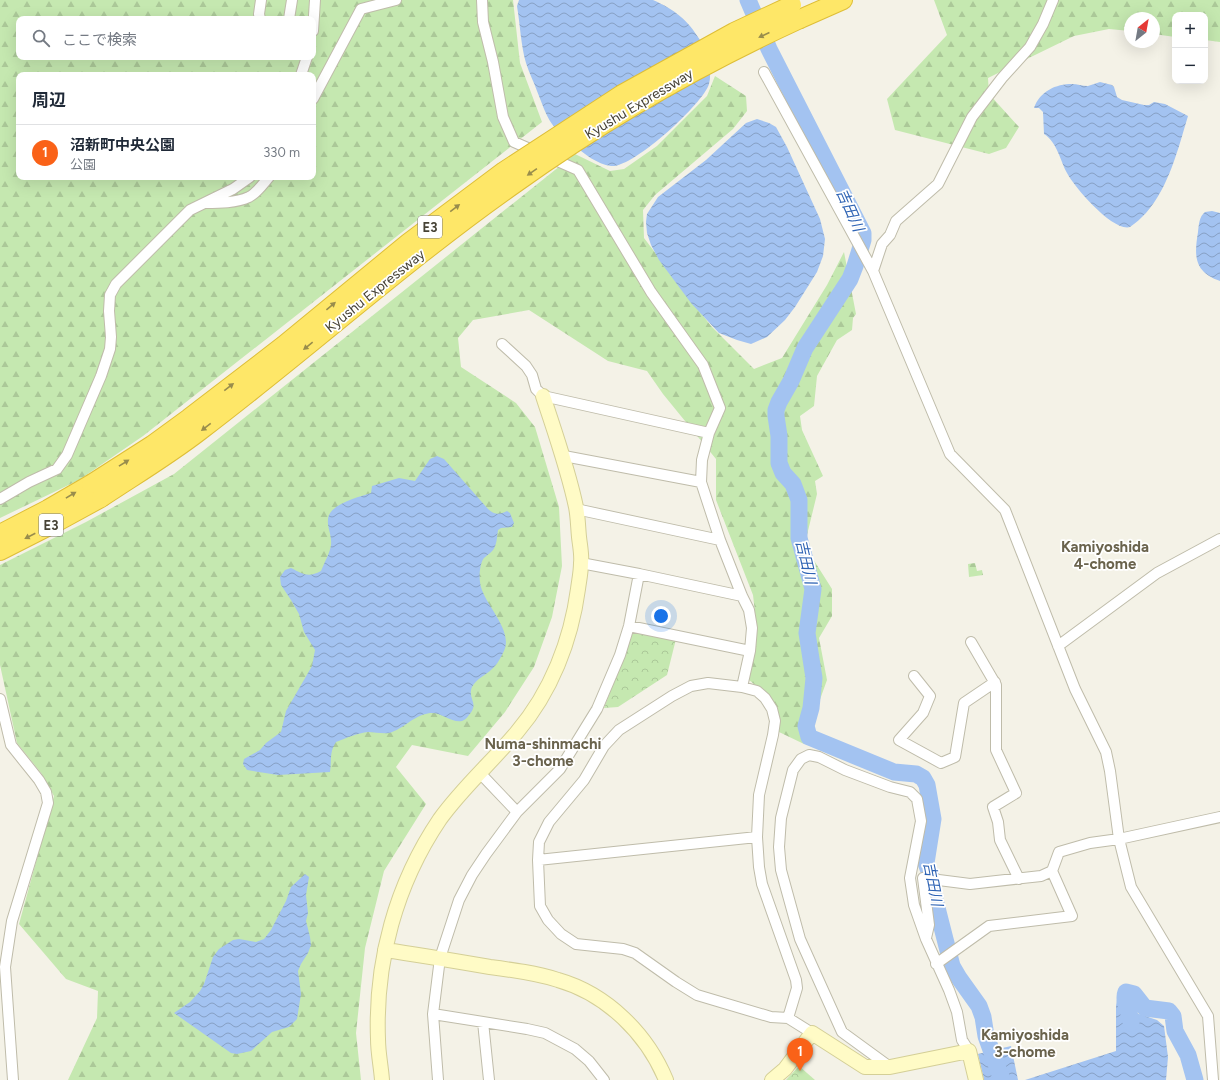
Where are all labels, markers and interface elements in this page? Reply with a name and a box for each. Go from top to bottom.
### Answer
north arrow [1124,12,1160,48]
map controls [1172,12,1208,84]
button: + [1172,12,1208,48]
search box [16,16,316,60]
icon: search [30,27,52,49]
text: ここで検索 [62,31,137,49]
one-way arrow [759,32,770,38]
button: − [1172,48,1208,84]
street label: Kyushu Expressway [582,65,697,143]
text: 周辺 [32,90,66,110]
text: 沼新町中央公園 [70,136,175,154]
text: 1 [42,145,48,160]
text: 330 m [263,145,300,160]
text: 公園 [70,157,96,172]
one-way arrow [527,168,537,176]
water label: 吉田川 [833,186,868,236]
one-way arrow [449,204,460,212]
road number: E3 [418,216,442,238]
street label: Kyushu Expressway [322,245,429,336]
one-way arrow [325,301,336,310]
one-way arrow [302,342,313,350]
one-way arrow [224,383,235,391]
one-way arrow [200,422,211,431]
one-way arrow [119,459,129,467]
one-way arrow [65,492,77,499]
road number: E3 [39,514,63,536]
one-way arrow [24,533,36,539]
water label: 吉田川 [792,538,820,588]
district label: Kamiyoshida 4-chome [1061,538,1149,573]
your location [651,606,671,626]
district label: Numa-shinmachi 3-chome [484,735,602,770]
water label: 吉田川 [920,860,947,910]
district label: Kamiyoshida 3-chome [981,1026,1069,1061]
pin: 1 [787,1038,813,1071]

